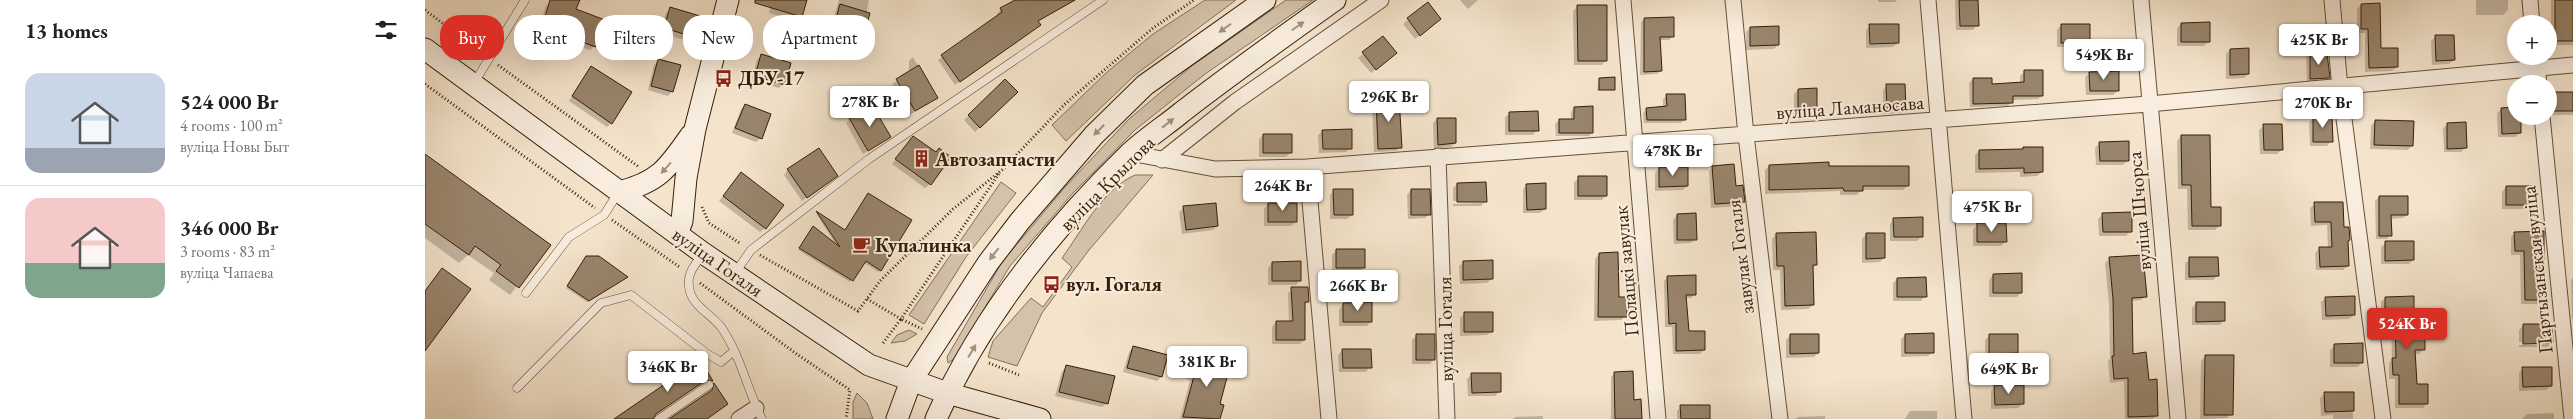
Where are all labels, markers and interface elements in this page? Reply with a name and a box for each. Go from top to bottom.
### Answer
chip: Buy [440,15,504,60]
chip: Rent [514,15,585,60]
chip: Filters [595,15,673,60]
chip: New [683,15,753,60]
chip: Apartment [763,15,875,60]
map controls [2507,15,2557,125]
button: + [2507,15,2557,65]
icon: filters [372,16,400,44]
text: 13 homes [25,17,108,44]
one-way arrow [1291,21,1305,31]
one-way arrow [1218,23,1231,33]
pin: 425K Br [2273,23,2365,66]
text: 425K Br [2290,29,2348,50]
pin: 549K Br [2058,38,2150,81]
text: 549K Br [2075,44,2133,65]
place label: ДБУ-17 [738,65,805,91]
bus stop icon: ДБУ-17 [714,68,734,88]
button: − [2507,75,2557,125]
pin: 296K Br [1343,80,1435,123]
pin: 278K Br [824,86,916,128]
text: 296K Br [1360,86,1418,107]
pin: 270K Br [2277,86,2369,129]
text: 524 000 Br [180,88,278,115]
street label: вуліца Ламаносава [1775,89,1925,125]
text: 278K Br [841,91,899,112]
text: 270K Br [2294,92,2352,113]
icon: home [65,93,125,153]
text: 4 rooms · 100 m² [180,115,283,136]
one-way arrow [1161,118,1174,129]
one-way arrow [1093,124,1105,136]
street label: вуліца Крылова [1054,130,1160,236]
pin: 478K Br [1627,134,1719,177]
text: вуліца Новы Быт [180,136,289,157]
text: 478K Br [1644,140,1702,161]
place label: Автозапчасти [934,146,1056,172]
building icon: Автозапчасти [911,149,931,169]
street label: вуліца Шчорса [2121,151,2157,271]
one-way arrow [660,161,672,173]
pin: 264K Br [1237,170,1329,212]
text: 264K Br [1254,175,1312,196]
street label: Партызанская вуліца [2515,185,2559,355]
pin: 475K Br [1946,190,2038,233]
text: 475K Br [1963,196,2021,217]
street label: завулак Гогаля [1720,198,1760,316]
street label: Полацкі завулак [1607,204,1645,338]
text: 346 000 Br [180,214,278,241]
icon: home [65,218,125,278]
street label: вуліца Гогаля [667,221,769,303]
place label: Купалинка [875,232,972,258]
cafe icon: Купалинка [851,235,871,255]
text: 3 rooms · 83 m² [180,241,275,262]
one-way arrow [989,248,1000,261]
text: вуліца Чапаева [180,262,274,283]
pin: 266K Br [1312,270,1404,312]
place label: вул. Гогаля [1066,271,1162,297]
bus stop icon: вул. Гогаля [1042,274,1062,294]
text: 266K Br [1329,275,1387,296]
street label: вуліца Гогаля [1431,276,1459,382]
pin: 524K Br [2361,308,2453,350]
text: 524K Br [2378,313,2436,334]
one-way arrow [968,345,977,358]
pin: 381K Br [1161,346,1253,388]
pin: 346K Br [622,350,714,393]
text: 381K Br [1178,351,1236,372]
pin: 649K Br [1963,352,2055,395]
text: 346K Br [639,356,697,377]
text: 649K Br [1980,358,2038,379]

